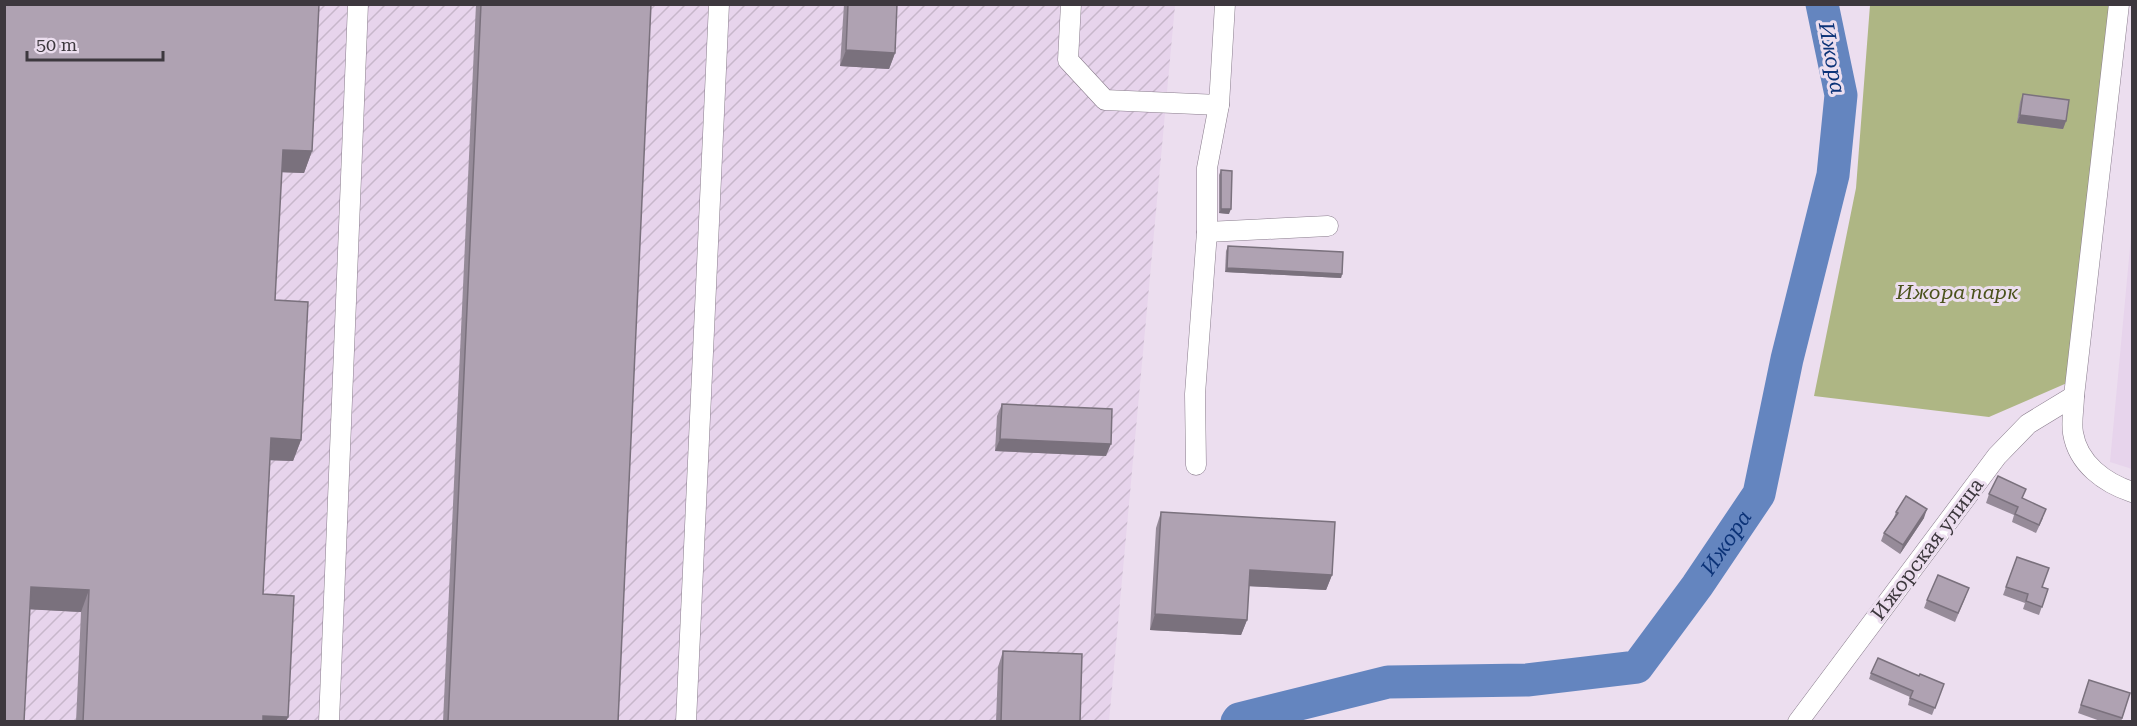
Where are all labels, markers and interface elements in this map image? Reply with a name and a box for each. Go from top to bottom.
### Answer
water label: Ижора [1814,19,1850,96]
scale bar [27,24,164,62]
text: 50 m [36,34,77,55]
park label: Ижора парк [1895,280,2019,304]
street label: Ижорская улица [1866,473,1988,625]
water label: Ижора [1695,506,1757,580]

